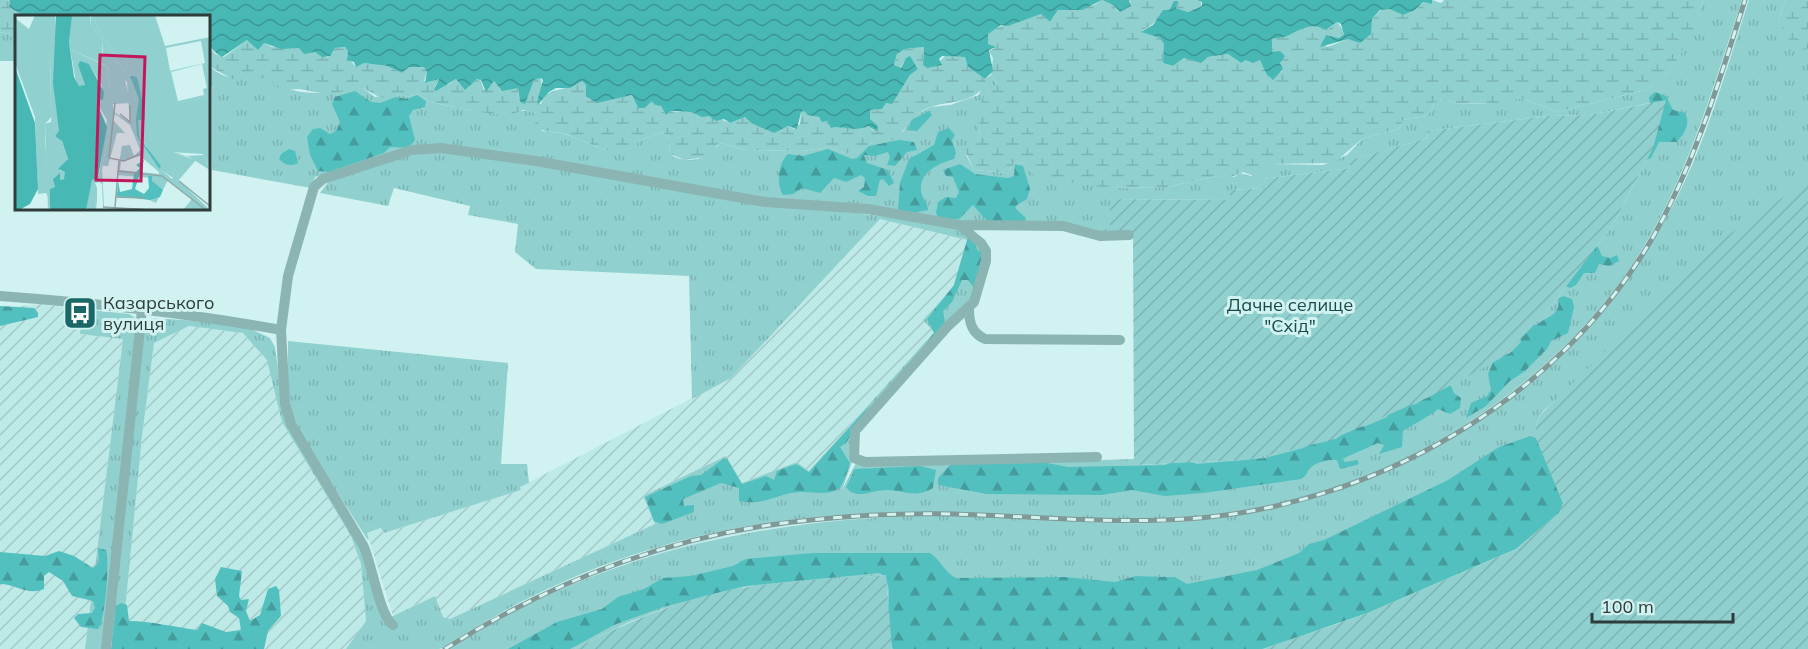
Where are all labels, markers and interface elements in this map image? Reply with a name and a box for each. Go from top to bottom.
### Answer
inset map [15,15,210,210]
place label: Казарського вулиця [103,291,215,335]
park label: Дачне селище "Схід" [1227,293,1353,337]
bus stop icon: Казарського вулиця [62,295,98,331]
scale bar [1592,586,1733,624]
text: 100 m [1601,595,1654,618]

